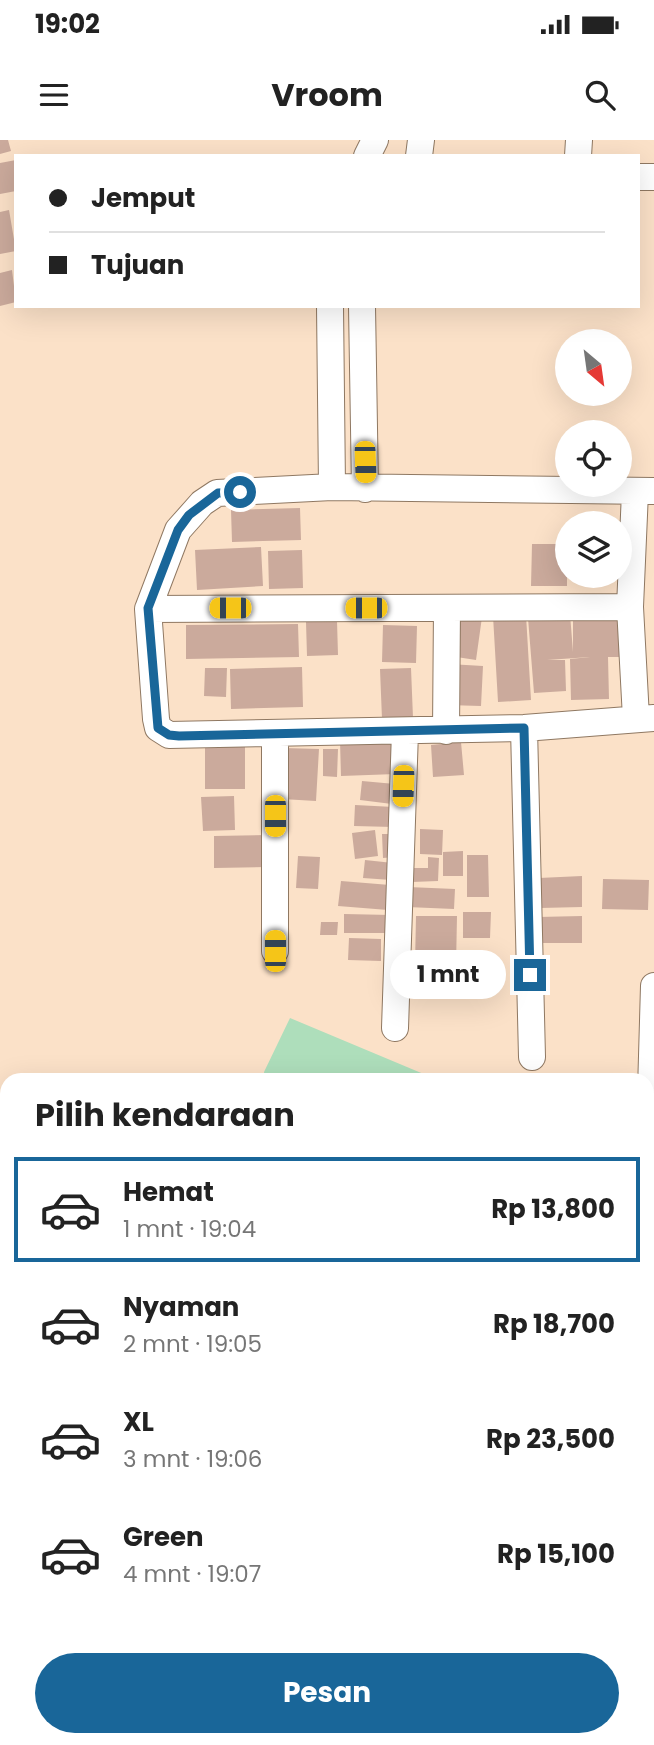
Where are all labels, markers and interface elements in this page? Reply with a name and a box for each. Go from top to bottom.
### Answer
text: 19:02 [35,6,100,42]
text: Vroom [271,72,383,117]
icon: menu [35,76,73,114]
icon: search [581,76,619,114]
text: Jemput [91,180,195,216]
text: Tujuan [91,247,184,283]
north arrow [555,329,632,406]
map controls [555,329,632,588]
button: locate [555,420,632,497]
car [354,441,377,483]
route start [224,476,256,508]
button: layers [555,511,632,588]
car [210,598,252,619]
car [346,598,388,619]
car [392,765,415,807]
car [265,795,286,837]
car [265,930,286,972]
callout: 1 mnt [390,950,505,1000]
text: 1 mnt [417,958,479,990]
route end [514,959,546,991]
text: Pilih kendaraan [35,1092,295,1137]
text: Hemat [123,1174,214,1210]
icon: car [39,1178,102,1241]
text: Rp 13,800 [491,1191,615,1227]
text: 1 mnt · 19:04 [123,1213,256,1245]
text: Nyaman [123,1289,239,1325]
icon: car [39,1293,102,1356]
text: Rp 18,700 [493,1306,615,1342]
text: 2 mnt · 19:05 [123,1328,262,1360]
text: XL [123,1404,154,1440]
icon: car [39,1408,102,1471]
text: Rp 23,500 [486,1421,615,1457]
text: 3 mnt · 19:06 [123,1443,262,1475]
text: Green [123,1519,204,1555]
icon: car [39,1523,102,1586]
text: Rp 15,100 [497,1536,615,1572]
text: 4 mnt · 19:07 [123,1558,261,1590]
button: Pesan [35,1653,619,1733]

